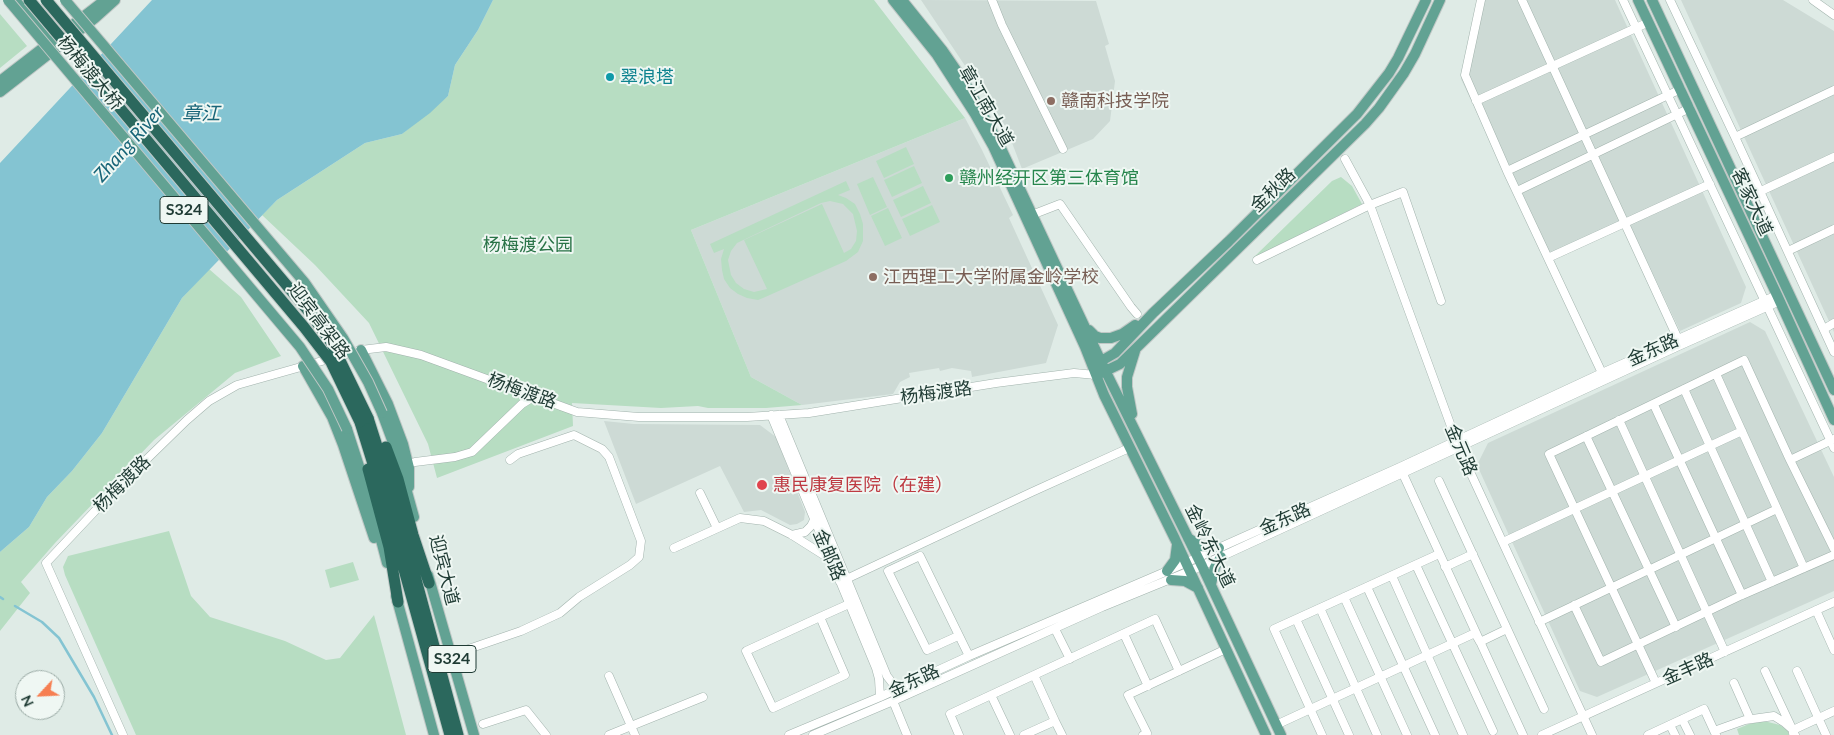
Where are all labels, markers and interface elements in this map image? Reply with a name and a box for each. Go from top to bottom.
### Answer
street label: 杨梅渡大桥 [53,32,127,114]
street label: 章江南大道 [954,62,1018,150]
place label: 翠浪塔 [620,66,674,88]
marker: 翠浪塔 [604,71,616,83]
place label: 赣南科技学院 [1061,90,1169,112]
marker: 赣南科技学院 [1045,95,1057,107]
water label: Zhang River [89,102,169,186]
water label: 章江 [182,103,220,125]
street label: 金秋路 [1246,163,1300,217]
street label: 客家大道 [1727,165,1777,239]
place label: 赣州经开区第三体育馆 [959,167,1139,189]
marker: 赣州经开区第三体育馆 [943,172,955,184]
road number: S324 [160,196,208,224]
park label: 杨梅渡公园 [483,234,573,256]
place label: 江西理工大学附属金岭学校 [883,266,1099,288]
marker: 江西理工大学附属金岭学校 [867,271,879,283]
street label: 迎宾高架路 [283,279,355,363]
street label: 金东路 [1624,329,1682,371]
street label: 杨梅渡路 [484,369,560,413]
street label: 杨梅渡路 [899,377,973,409]
street label: 金元路 [1441,421,1481,479]
street label: 杨梅渡路 [89,451,155,517]
place label: 惠民康复医院（在建） [773,474,953,496]
marker: 惠民康复医院（在建） [755,478,769,492]
street label: 金东路 [1256,498,1314,540]
street label: 金岭东大道 [1181,501,1239,591]
street label: 金邮路 [809,526,849,584]
street label: 迎宾大道 [425,532,463,608]
road number: S324 [428,646,476,672]
street label: 金丰路 [1659,648,1717,690]
street label: 金东路 [885,660,943,702]
north arrow [15,670,65,720]
text: N [17,693,37,710]

